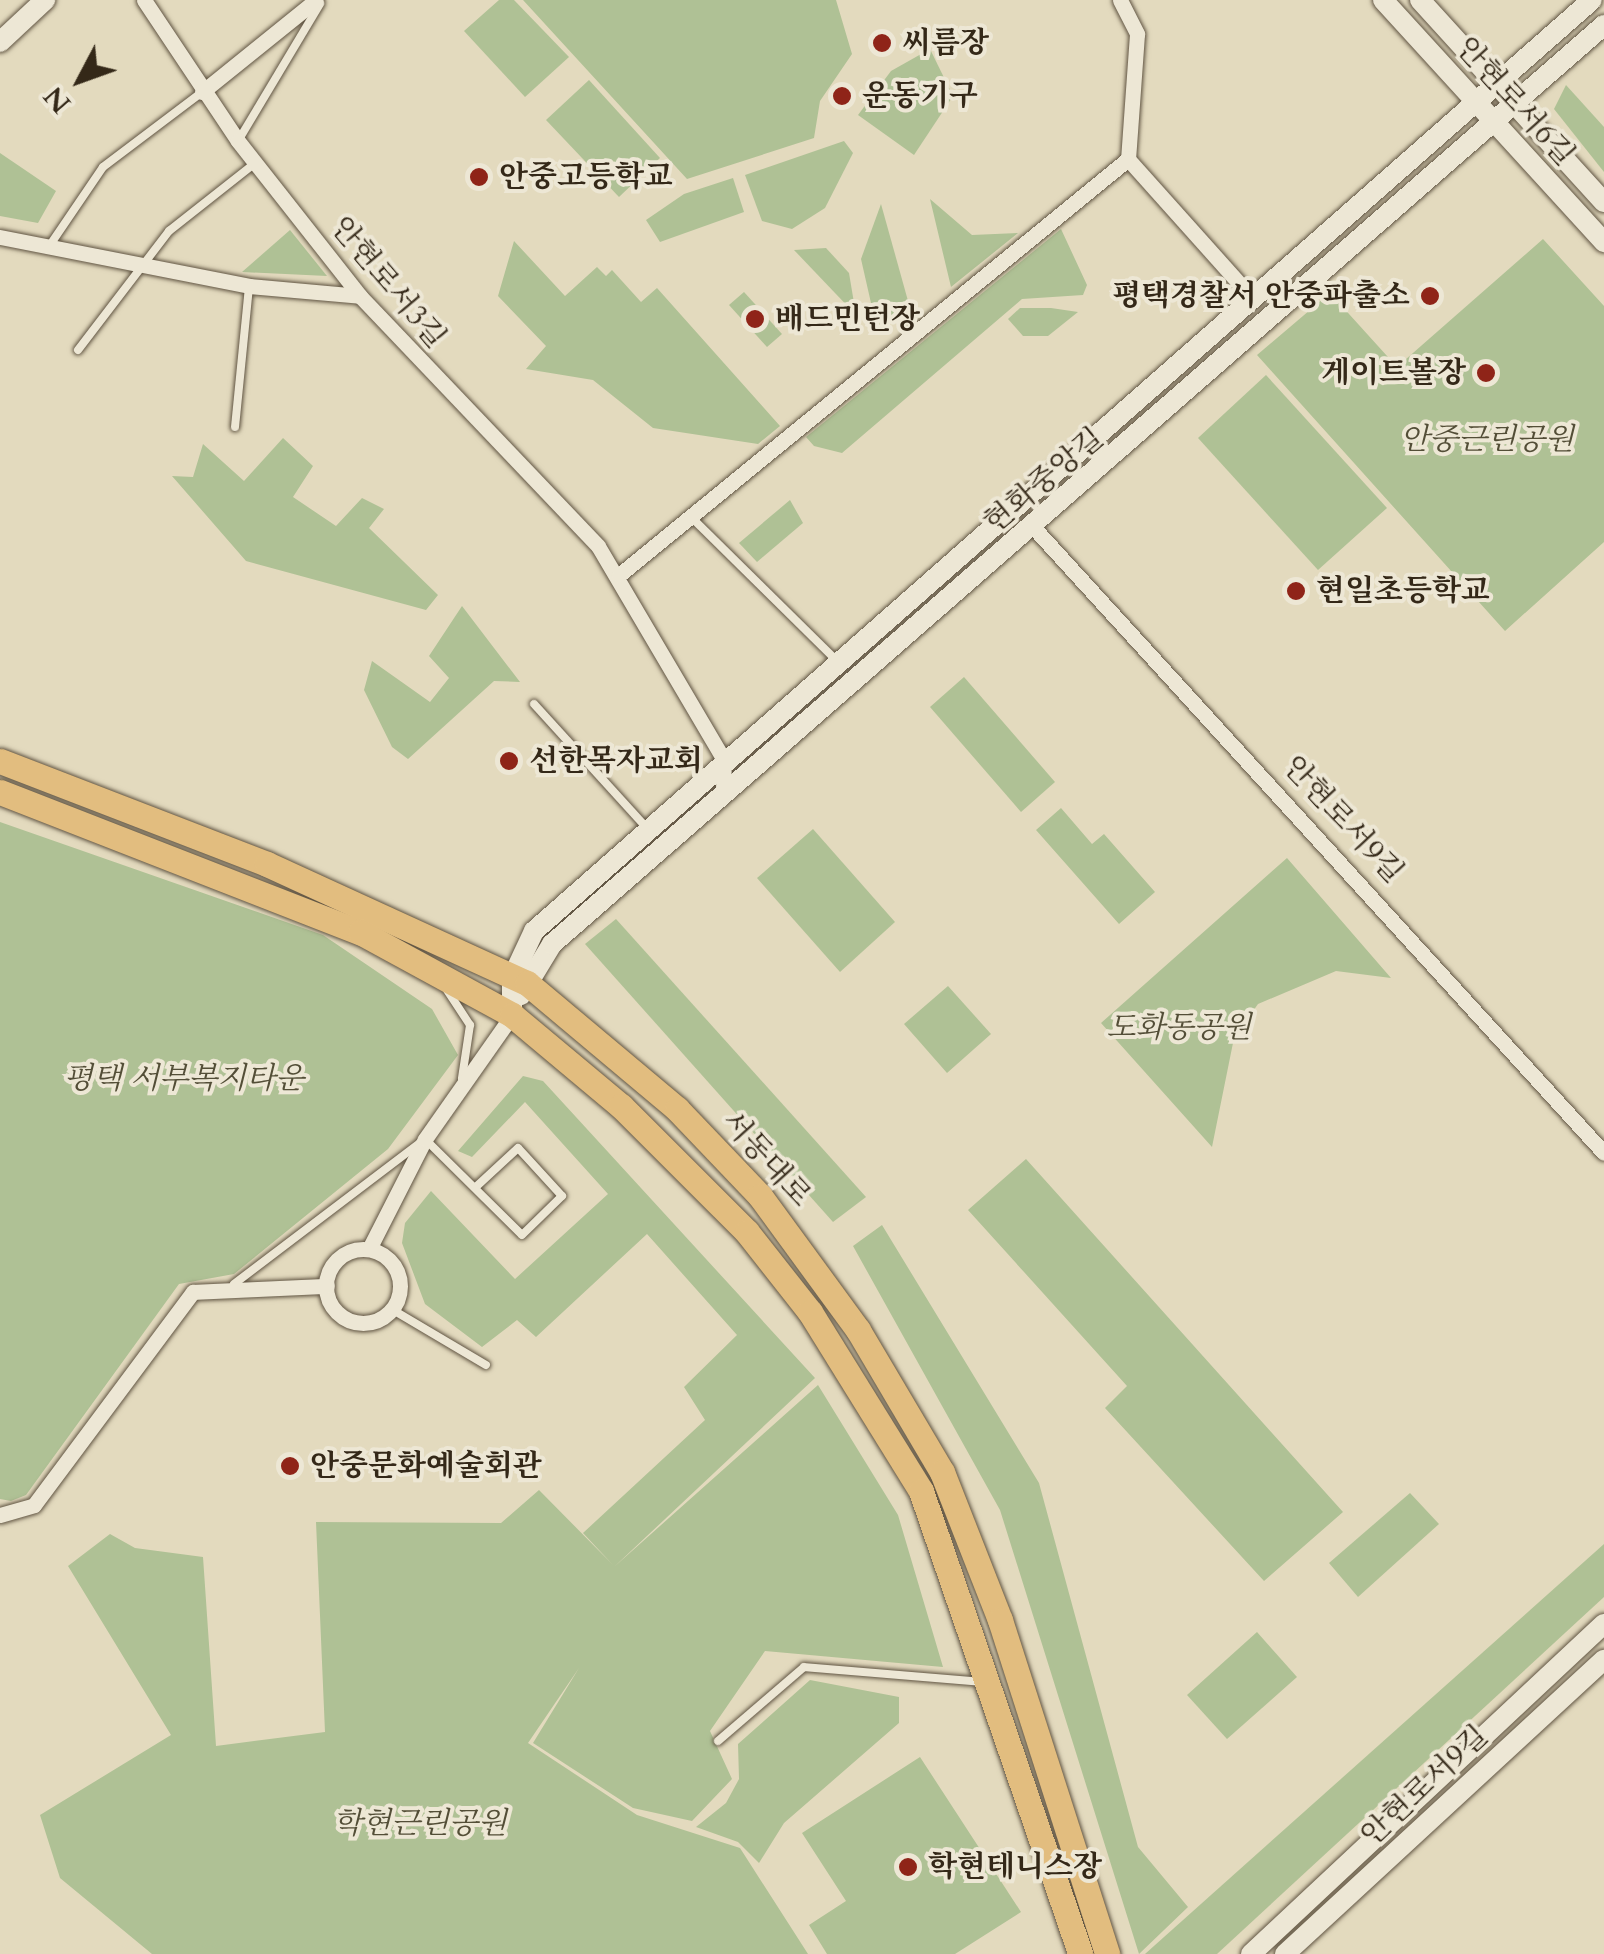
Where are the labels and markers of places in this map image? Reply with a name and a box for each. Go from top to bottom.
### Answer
place label: 씨름장 [902,25,989,61]
marker: 씨름장 [871,32,893,54]
place label: 운동기구 [862,78,978,114]
marker: 운동기구 [831,85,853,107]
place label: 안중고등학교 [499,159,673,195]
marker: 안중고등학교 [468,166,490,188]
place label: 평택경찰서 안중파출소 [1112,278,1410,314]
marker: 평택경찰서 안중파출소 [1419,285,1441,307]
place label: 배드민턴장 [775,301,920,337]
marker: 배드민턴장 [744,308,766,330]
place label: 게이트볼장 [1321,355,1466,391]
marker: 게이트볼장 [1475,362,1497,384]
place label: 현일초등학교 [1316,573,1490,609]
marker: 현일초등학교 [1285,580,1307,602]
place label: 선한목자교회 [529,743,703,779]
marker: 선한목자교회 [498,750,520,772]
place label: 안중문화예술회관 [310,1448,542,1484]
marker: 안중문화예술회관 [279,1455,301,1477]
place label: 학현테니스장 [928,1849,1102,1885]
marker: 학현테니스장 [897,1856,919,1878]

